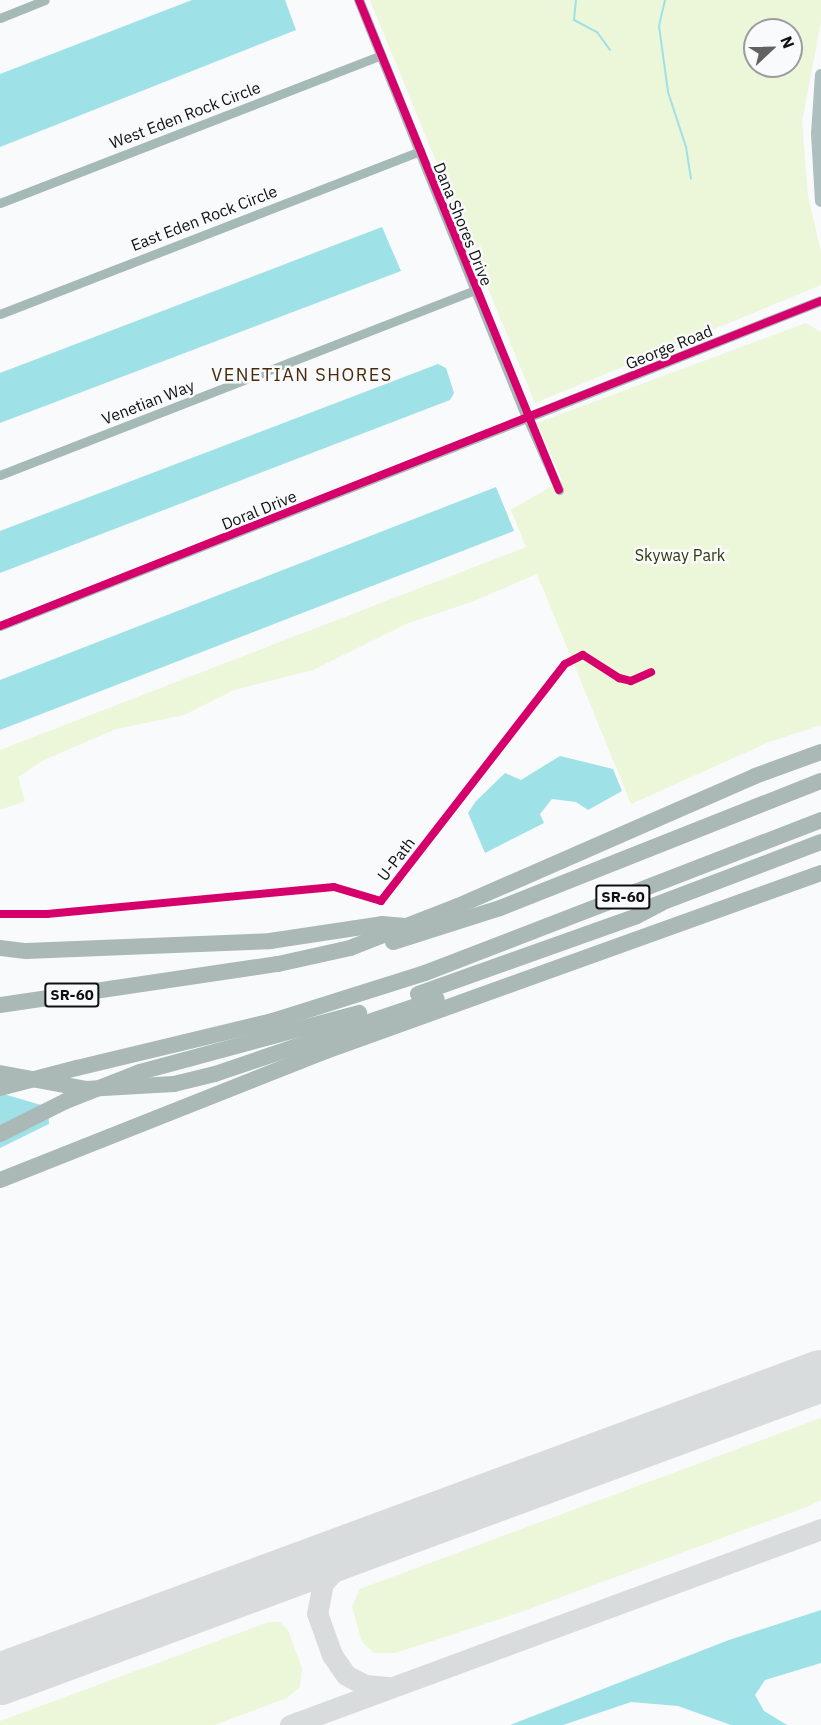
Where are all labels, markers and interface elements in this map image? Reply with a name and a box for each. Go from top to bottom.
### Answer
north arrow [743,18,803,78]
text: N [776,33,799,51]
street label: West Eden Rock Circle [107,77,263,153]
street label: Dana Shores Drive [430,160,496,288]
street label: East Eden Rock Circle [128,181,280,255]
street label: George Road [623,321,715,373]
district label: VENETIAN SHORES [211,364,393,386]
street label: Venetian Way [99,376,197,428]
street label: Doral Drive [219,486,299,534]
park label: Skyway Park [635,545,725,565]
street label: U-Path [373,833,419,885]
road number: SR-60 [594,885,652,909]
road number: SR-60 [44,983,100,1007]

